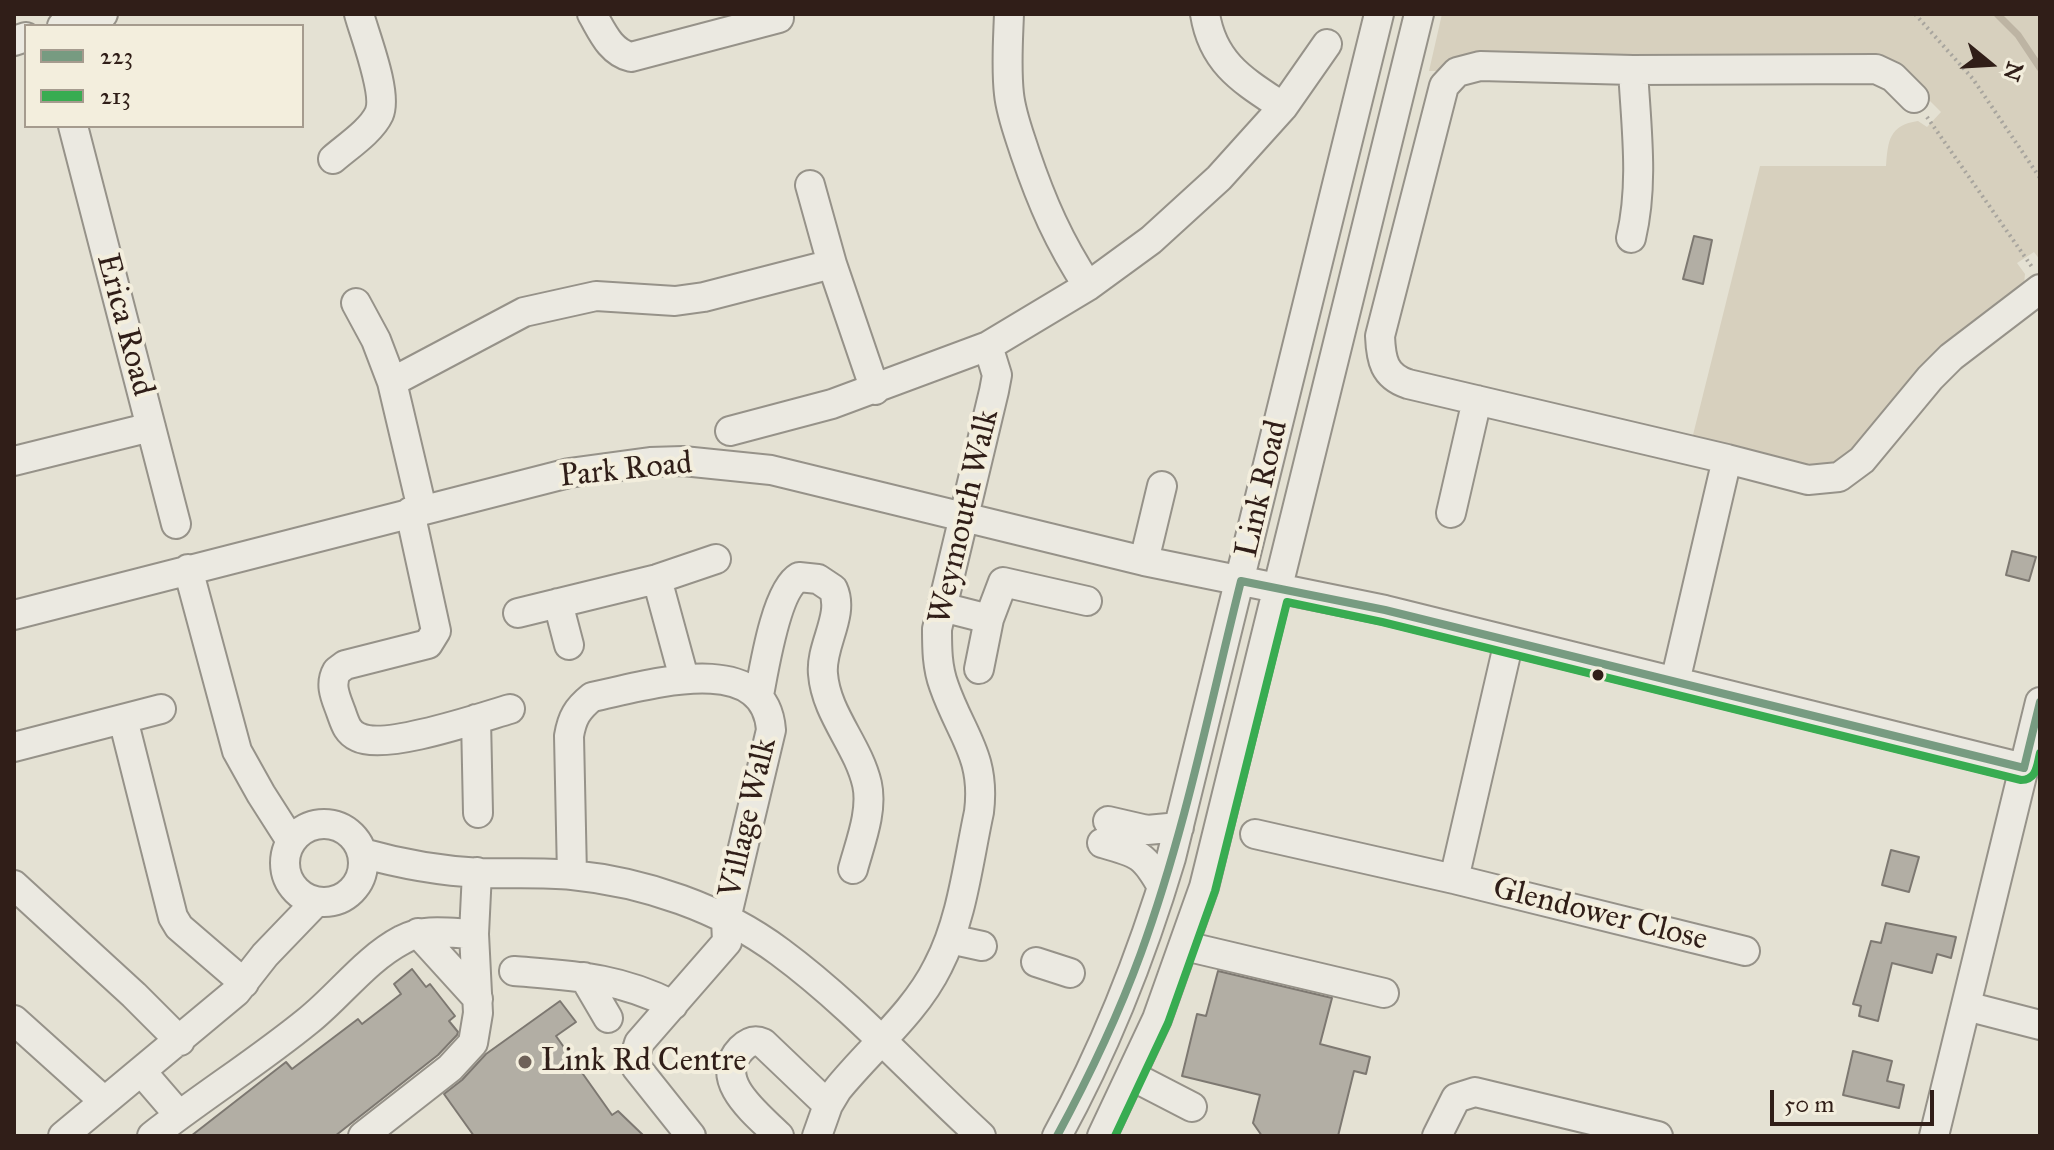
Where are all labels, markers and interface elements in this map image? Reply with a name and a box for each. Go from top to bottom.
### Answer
legend [24,24,304,128]
north arrow [1950,24,2030,104]
text: 223 [100,41,133,71]
text: N [1998,59,2029,85]
text: 213 [100,81,131,111]
street label: Erica Road [87,250,161,400]
street label: Weymouth Walk [922,406,1008,628]
street label: Link Road [1229,417,1297,561]
street label: Park Road [558,445,694,497]
unlabelled marker [1590,667,1606,683]
street label: Village Walk [712,734,786,902]
street label: Glendower Close [1489,870,1711,960]
place label: Link Rd Centre [541,1043,747,1081]
marker: Link Rd Centre [516,1053,534,1071]
scale bar [1774,1074,1938,1124]
text: 50 m [1784,1089,1834,1119]

